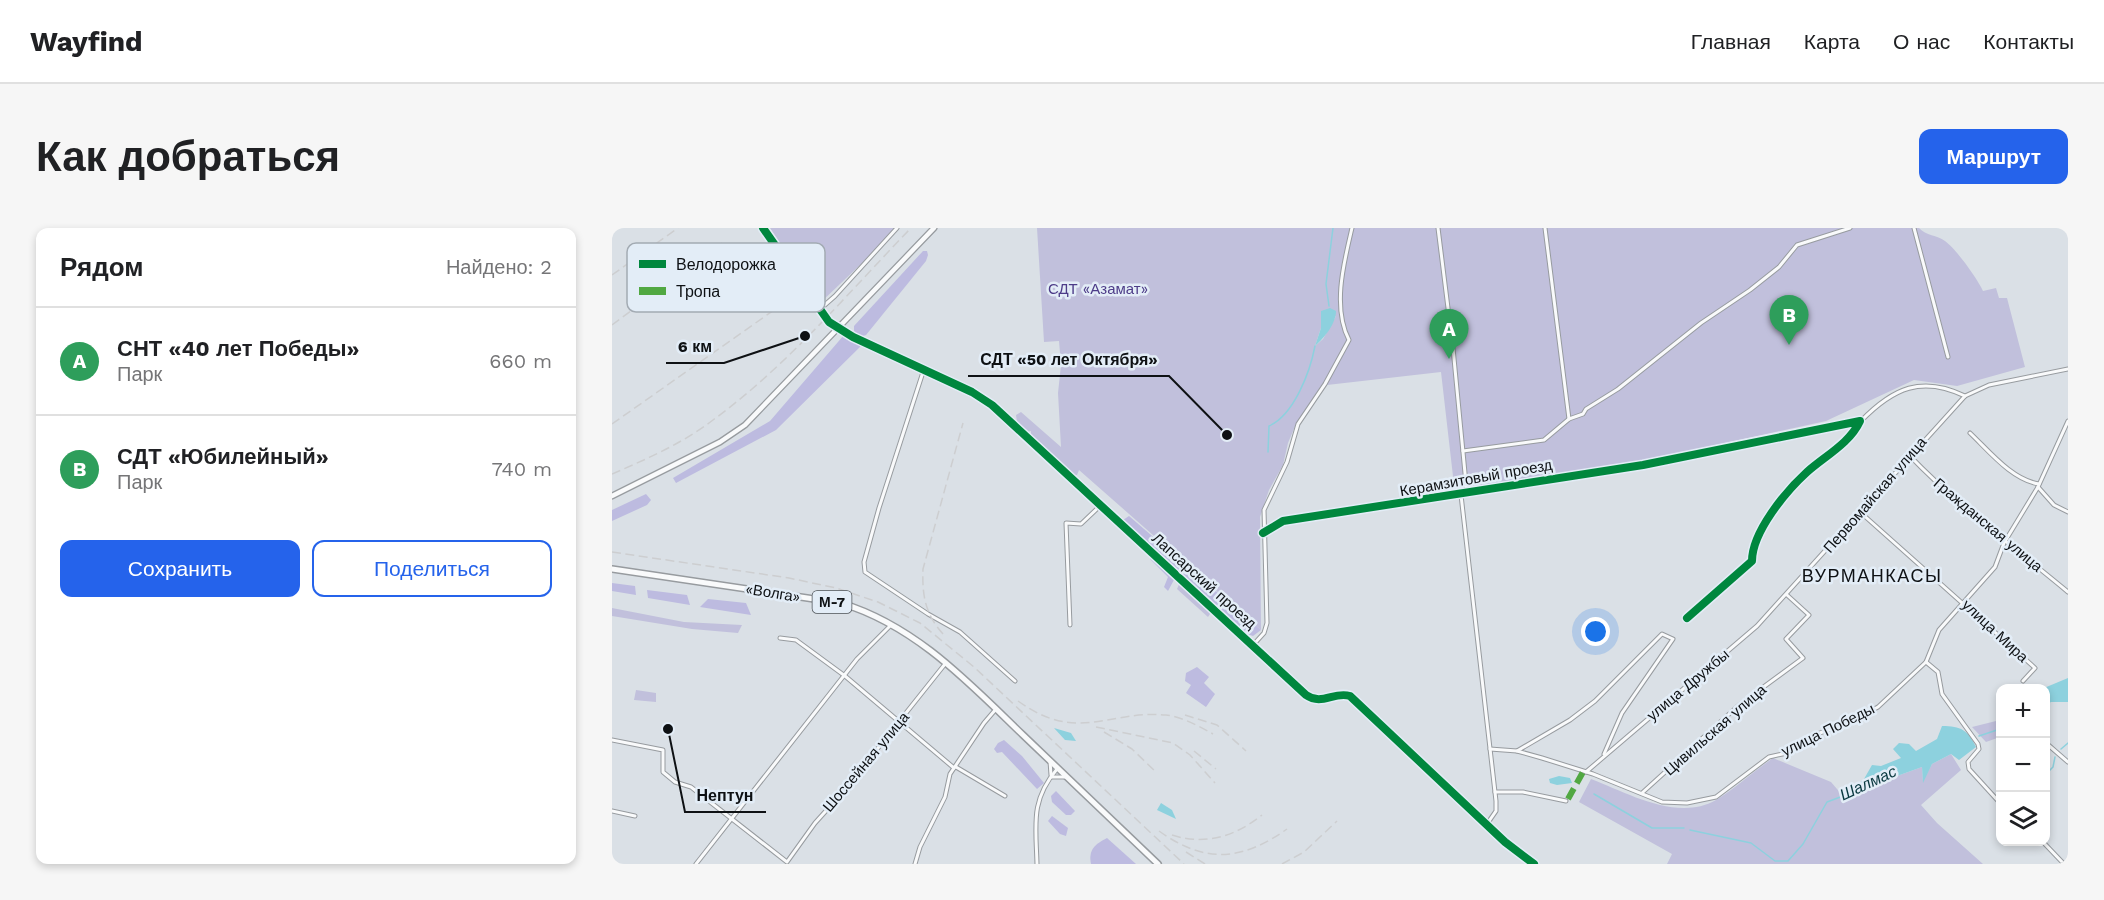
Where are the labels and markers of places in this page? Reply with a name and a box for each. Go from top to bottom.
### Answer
pin: B [1770,296,1808,345]
pin: A [1430,310,1468,359]
callout: 6 км [666,329,724,363]
callout: СДТ «50 лет Октября» [968,342,1169,376]
callout: Нептун [685,778,766,812]

